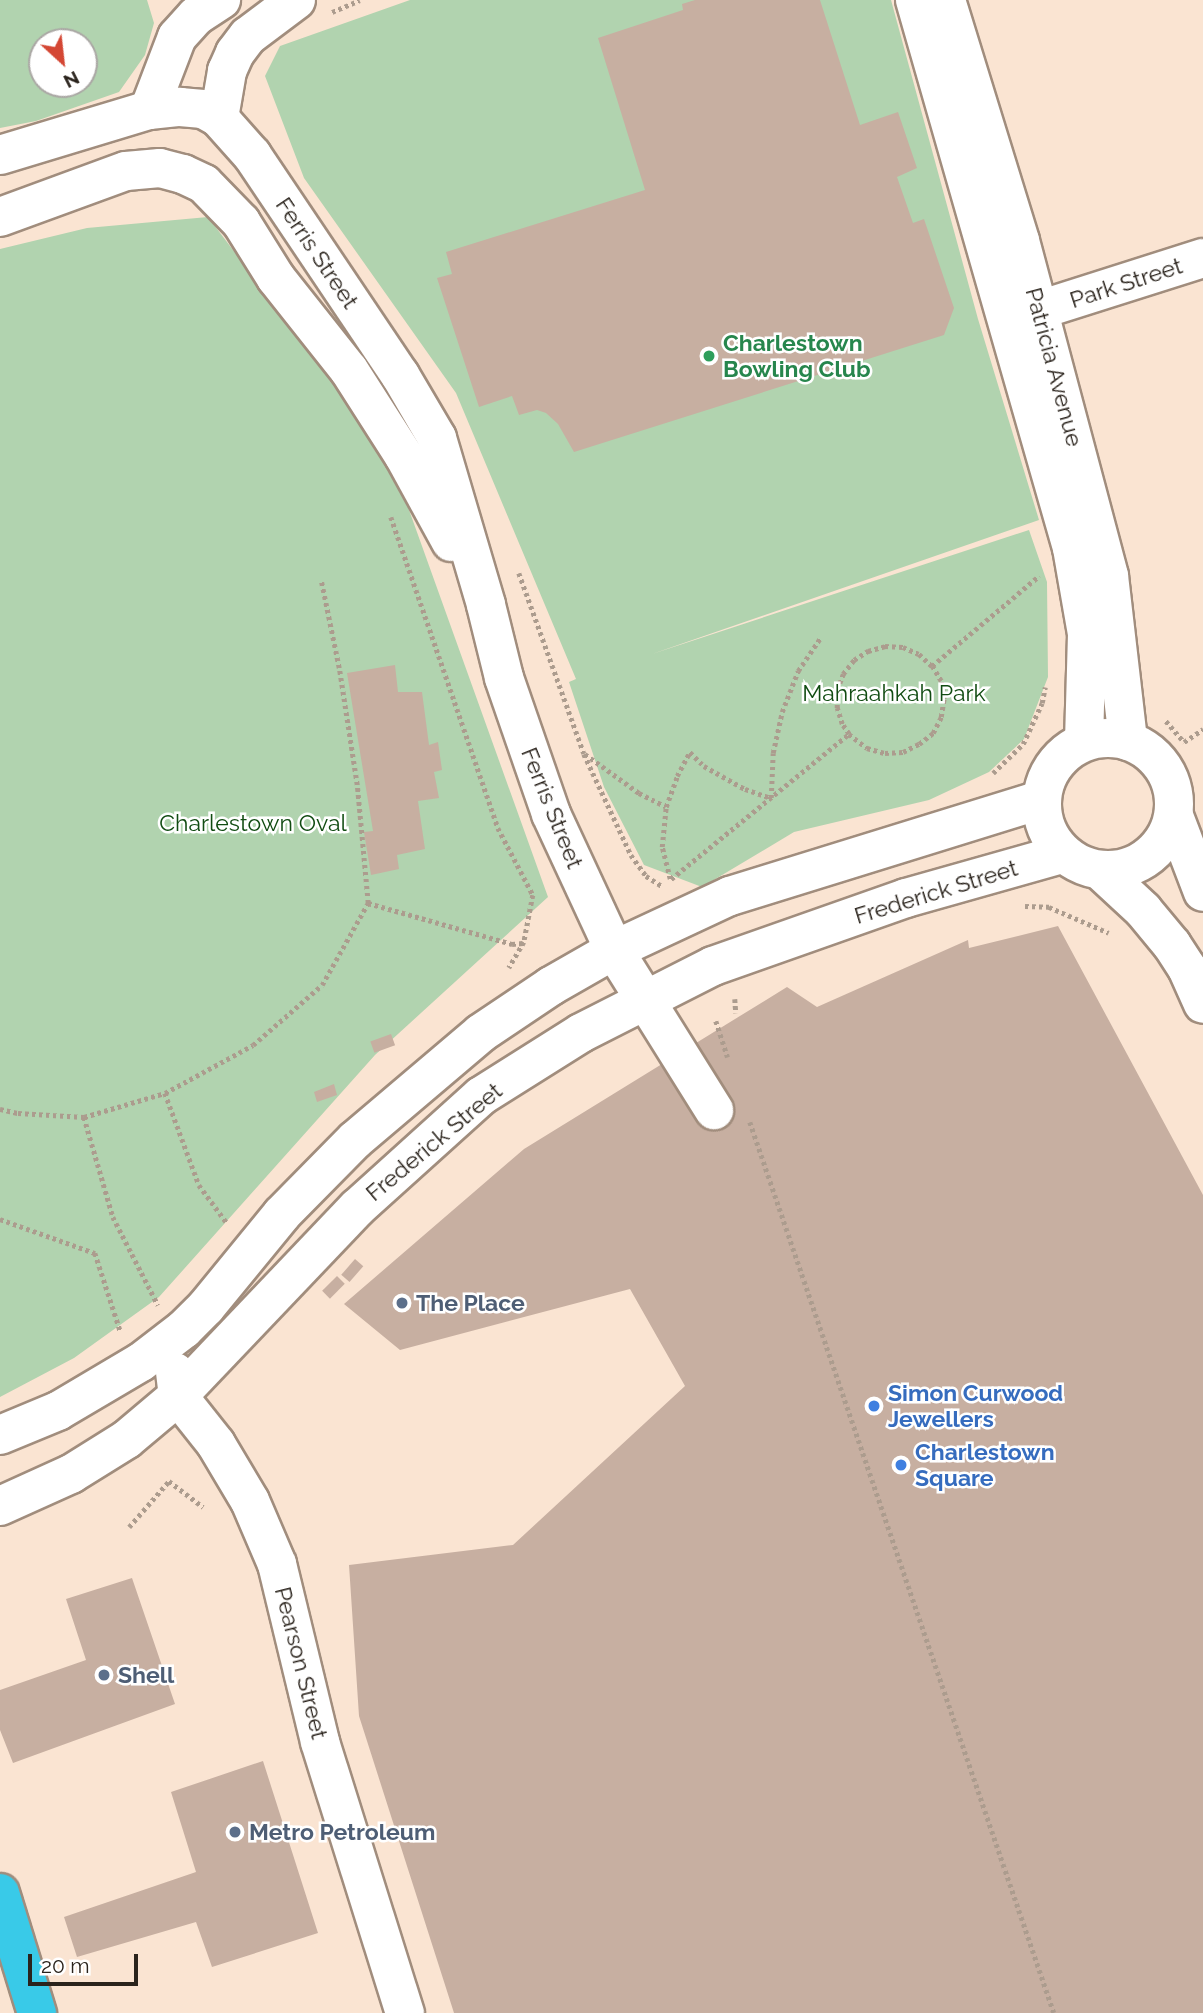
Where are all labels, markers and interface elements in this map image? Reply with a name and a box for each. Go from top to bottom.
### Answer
north arrow [28,28,98,98]
text: N [60,67,83,93]
street label: Ferris Street [270,192,364,314]
street label: Park Street [1066,252,1186,314]
street label: Patricia Avenue [1019,284,1089,450]
place label: Charlestown Bowling Club [723,329,870,383]
marker: Charlestown Bowling Club [701,348,717,364]
park label: Mahraahkah Park [802,679,986,707]
street label: Ferris Street [515,743,589,873]
park label: Charlestown Oval [159,809,347,837]
street label: Frederick Street [851,854,1021,930]
street label: Frederick Street [360,1077,508,1207]
place label: The Place [416,1289,525,1317]
marker: The Place [394,1295,410,1311]
place label: Simon Curwood Jewellers [888,1379,1063,1433]
marker: Simon Curwood Jewellers [866,1398,882,1414]
place label: Charlestown Square [915,1438,1055,1492]
marker: Charlestown Square [893,1457,909,1473]
street label: Pearson Street [269,1584,333,1742]
place label: Shell [118,1661,174,1689]
marker: Shell [96,1667,112,1683]
place label: Metro Petroleum [249,1818,435,1846]
marker: Metro Petroleum [227,1824,243,1840]
scale bar [32,1940,142,1984]
text: 20 m [41,1953,89,1978]

